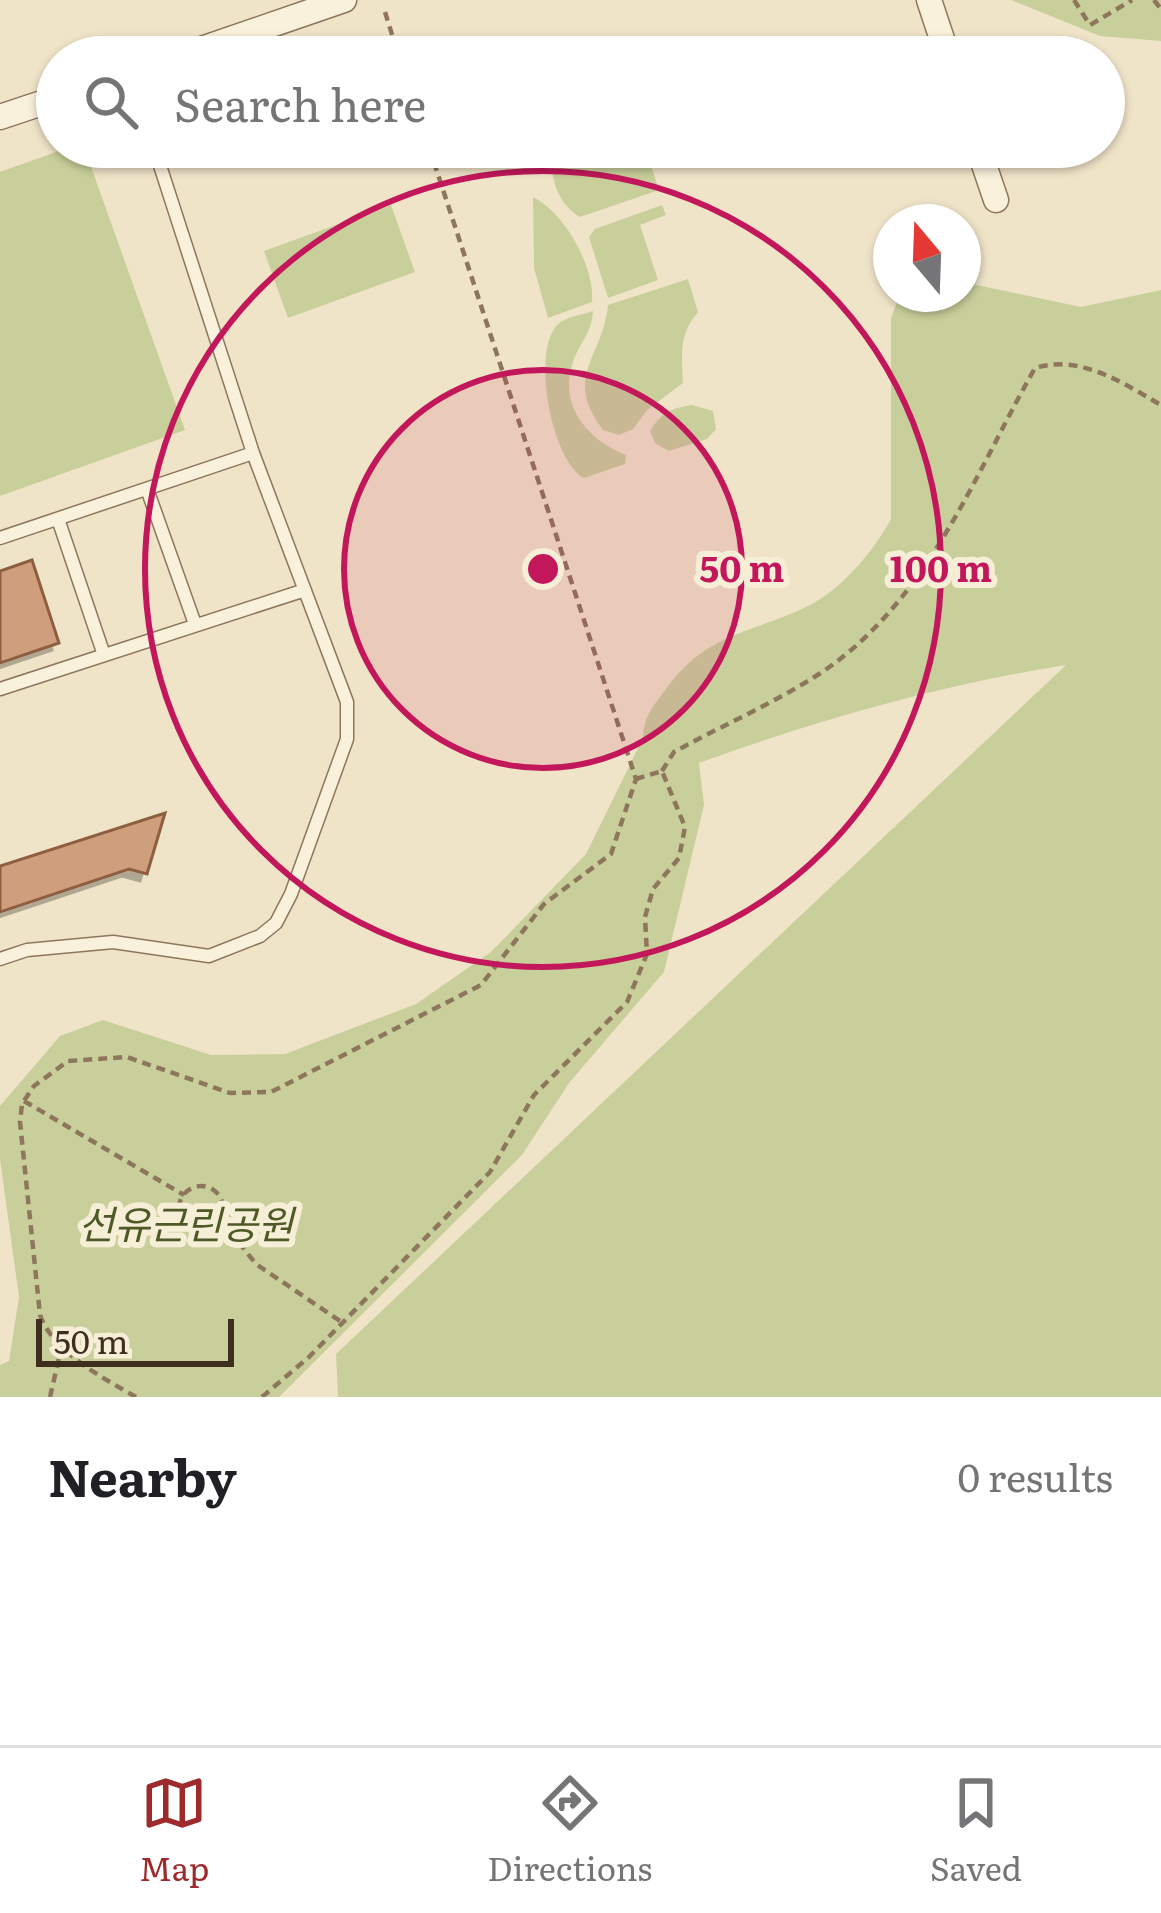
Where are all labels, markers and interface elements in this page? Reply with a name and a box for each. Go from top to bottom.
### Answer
search box [36,36,1125,168]
icon: search [78,69,144,135]
text: Search here [174,69,426,136]
north arrow [873,204,981,312]
text: 50 m [700,540,785,593]
text: 100 m [890,540,992,593]
centre of rings [522,548,564,590]
park label: 선유근린공원 [78,1193,297,1251]
scale bar [36,1313,234,1366]
text: 50 m [54,1315,128,1364]
text: Nearby [48,1437,237,1513]
text: 0 results [958,1446,1113,1504]
tab: Map [139,1770,209,1891]
tab: Directions [487,1770,652,1891]
tab: Saved [930,1770,1022,1891]

